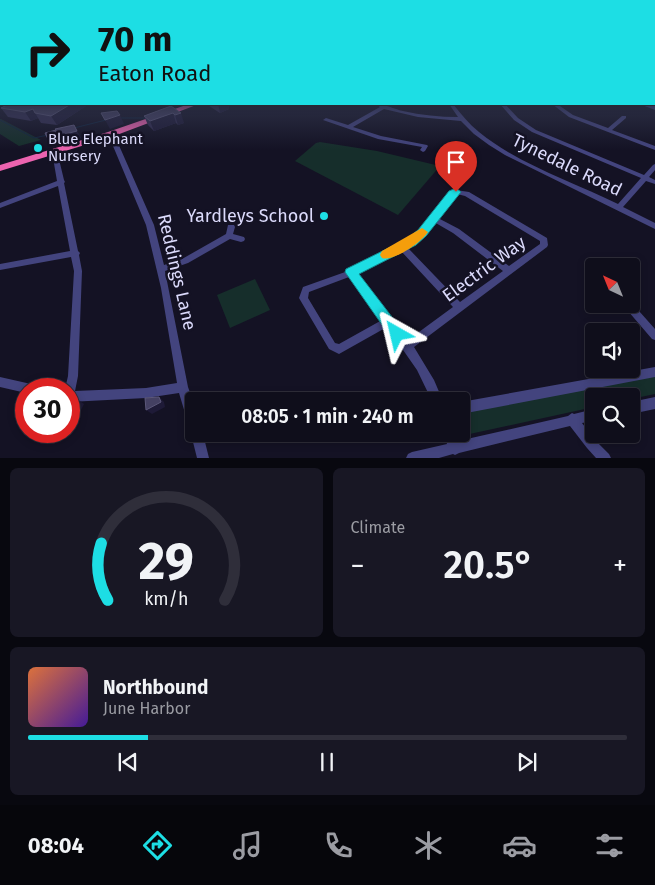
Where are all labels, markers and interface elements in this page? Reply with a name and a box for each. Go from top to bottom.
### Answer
text: 70 m [98,18,172,60]
icon: right [15,20,80,85]
text: Eaton Road [98,60,211,87]
street label: Tynedale Road [508,129,626,201]
place label: Blue Elephant Nursery [48,130,143,165]
pin [435,141,477,192]
marker: Blue Elephant Nursery [32,142,44,154]
icon: arrive [442,148,470,176]
place label: Yardleys School [186,205,314,227]
marker: Yardleys School [318,210,330,222]
street label: Reddings Lane [153,212,201,332]
street label: Electric Way [438,231,530,307]
north arrow [585,258,640,312]
map controls [585,258,640,443]
position arrow [370,307,422,359]
button: sound [585,323,640,378]
speed limit sign: 30 [15,378,80,443]
button: search [585,388,640,443]
text: 08:05 · 1 min · 240 m [241,405,414,428]
text: Climate [351,518,405,537]
text: 29 [139,530,194,593]
text: 20.5° [444,542,534,588]
text: − [351,549,365,582]
text: + [613,549,627,582]
text: km/h [144,588,188,610]
text: Northbound [103,676,208,699]
text: June Harbor [103,699,190,718]
icon: previous [114,748,142,776]
icon: pause [313,748,341,776]
icon: next [513,748,541,776]
icon: directions [140,828,175,863]
icon: music [230,828,265,863]
icon: phone [321,828,356,863]
icon: climate [411,828,446,863]
icon: car [502,828,537,863]
icon: filters [592,828,627,863]
text: 08:04 [28,832,84,859]

